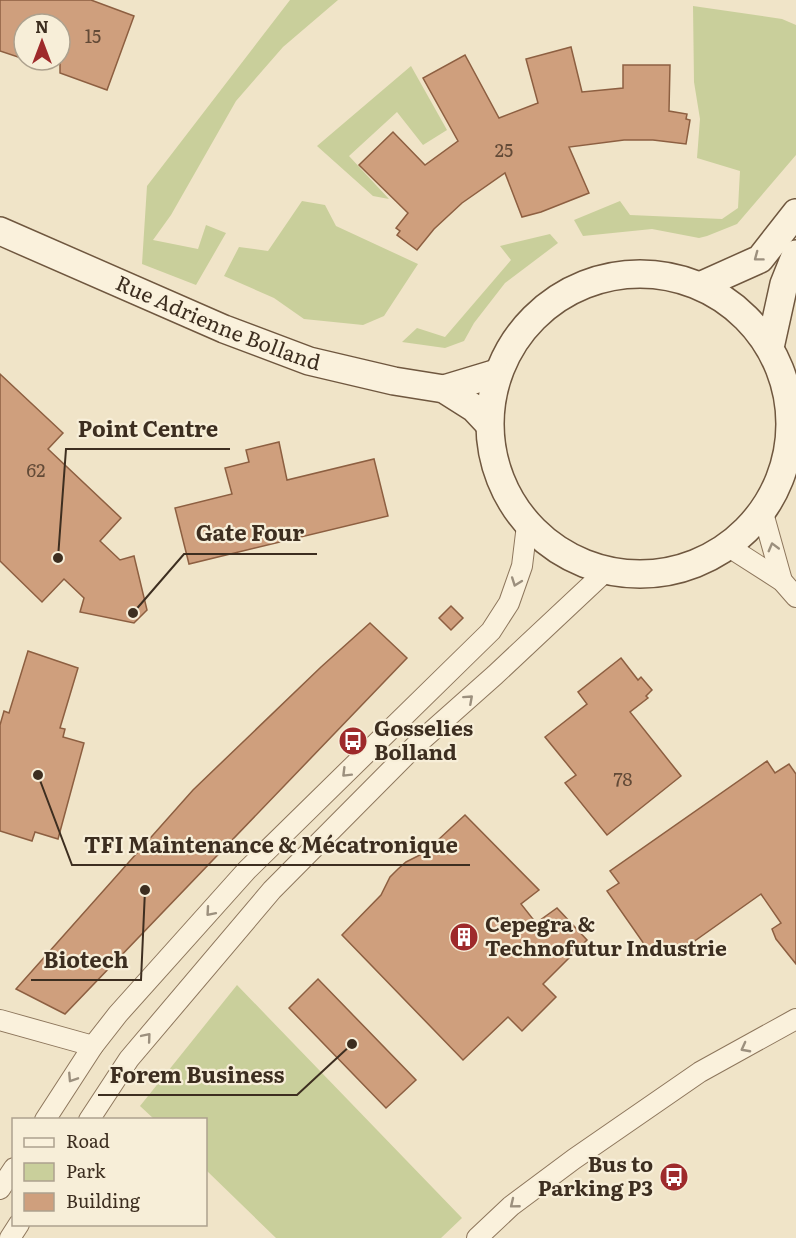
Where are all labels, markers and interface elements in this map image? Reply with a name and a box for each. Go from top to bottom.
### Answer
north arrow [12,12,72,72]
text: N [35,14,49,38]
house number: 15 [85,22,101,49]
house number: 25 [495,136,513,163]
one-way arrow [754,250,765,261]
street label: Rue Adrienne Bolland [112,266,324,376]
callout: Point Centre [66,409,230,449]
text: Point Centre [78,411,218,444]
house number: 62 [27,456,45,483]
callout: Gate Four [184,514,317,554]
text: Gate Four [196,515,304,548]
one-way arrow [767,542,780,552]
one-way arrow [511,576,524,587]
one-way arrow [462,695,472,706]
place label: Gosselies Bolland [374,711,473,766]
bus stop icon: Gosselies Bolland [337,725,369,757]
house number: 78 [613,765,633,792]
one-way arrow [343,766,353,777]
callout: TFI Maintenance & Mécatronique [72,825,470,865]
text: TFI Maintenance & Mécatronique [84,827,458,860]
one-way arrow [206,905,217,916]
place label: Cepegra & Technofutur Industrie [485,907,727,962]
building icon: Cepegra & Technofutur Industrie [448,921,480,953]
callout: Biotech [31,940,141,980]
text: Biotech [43,942,129,975]
one-way arrow [139,1033,150,1044]
one-way arrow [741,1041,751,1052]
callout: Forem Business [98,1055,297,1095]
text: Forem Business [110,1057,285,1090]
one-way arrow [68,1072,80,1082]
legend [12,1118,207,1226]
text: Road [66,1127,110,1154]
place label: Bus to Parking P3 [538,1147,653,1202]
text: Park [66,1157,107,1184]
bus stop icon: Bus to Parking P3 [658,1161,690,1193]
text: Building [66,1187,141,1214]
one-way arrow [510,1197,521,1208]

